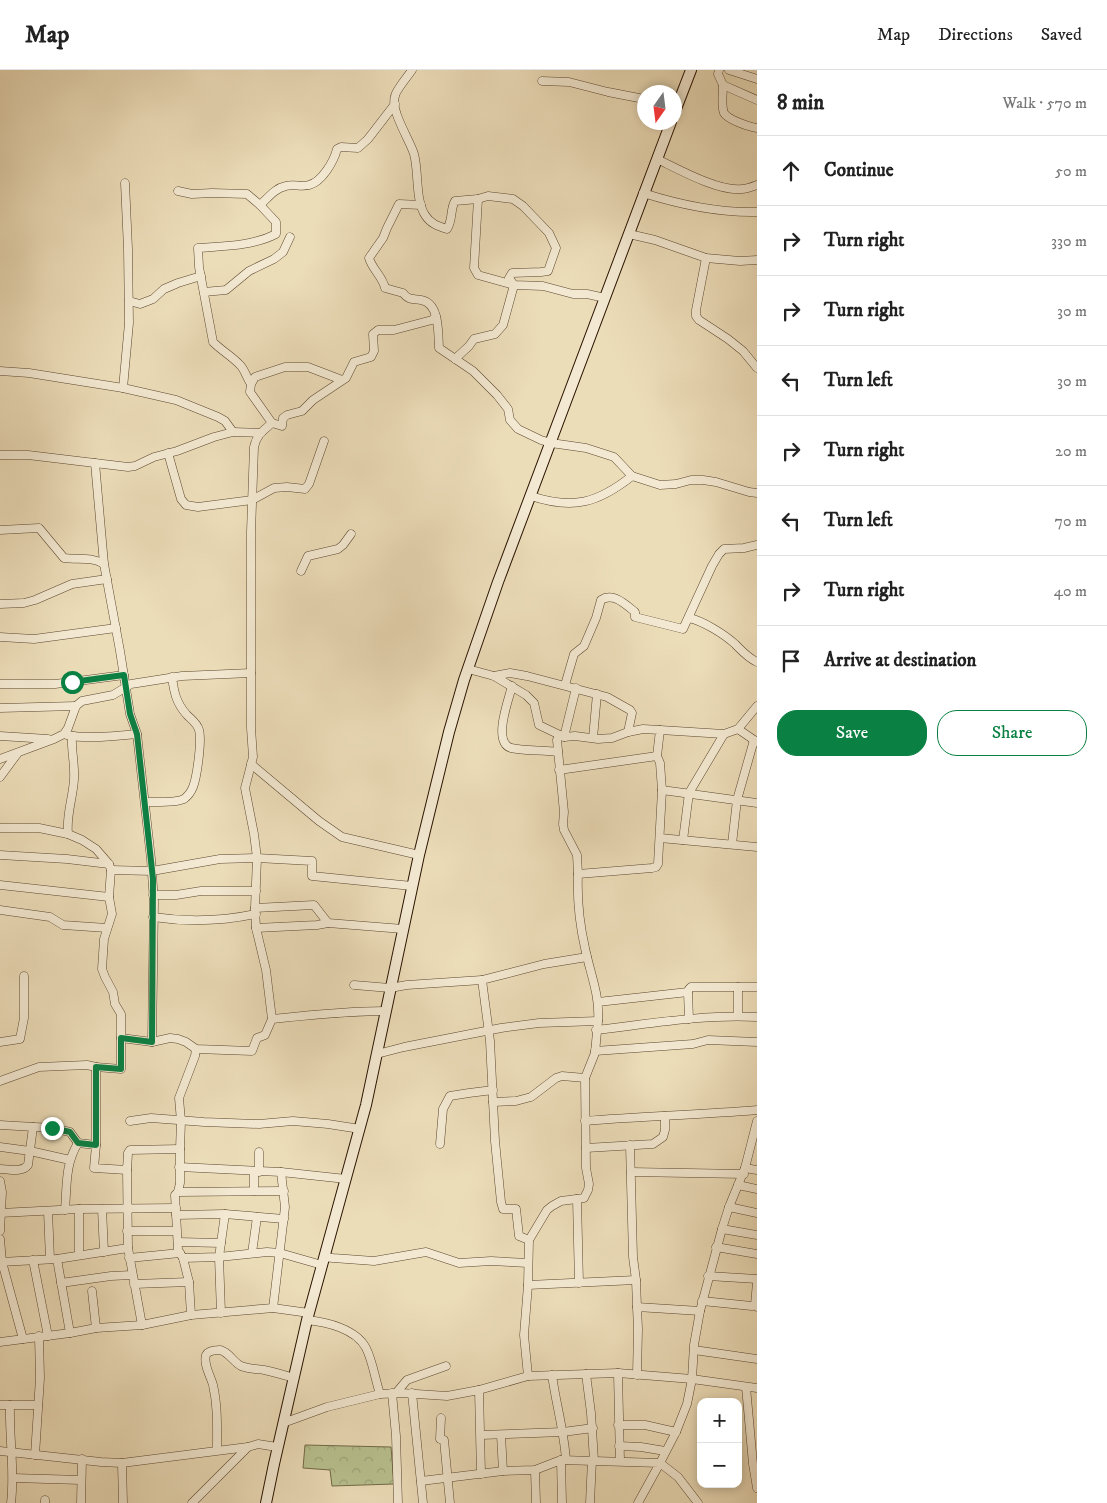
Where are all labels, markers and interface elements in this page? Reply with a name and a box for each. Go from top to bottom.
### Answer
text: Map [25,20,69,50]
text: Map [877,24,910,46]
text: Directions [938,24,1013,46]
text: Saved [1041,24,1082,46]
north arrow [637,85,682,130]
text: 8 min [777,90,824,116]
text: Walk · 570 m [1003,93,1087,113]
icon: ahead [777,157,805,185]
text: Continue [824,159,894,182]
text: 50 m [1055,161,1087,181]
icon: right [777,227,805,255]
text: Turn right [824,229,904,252]
text: 330 m [1051,231,1087,251]
icon: right [777,297,805,325]
text: Turn right [824,299,904,322]
text: 30 m [1057,301,1087,321]
icon: left [777,367,805,395]
text: Turn left [824,369,893,392]
text: 30 m [1057,371,1087,391]
icon: right [777,437,805,465]
text: Turn right [824,439,904,462]
text: 20 m [1055,441,1087,461]
icon: left [777,507,805,535]
text: Turn left [824,509,893,532]
text: 70 m [1055,511,1087,531]
icon: right [777,577,805,605]
text: Turn right [824,579,904,602]
text: 40 m [1054,581,1087,601]
icon: arrive [777,647,805,675]
text: Arrive at destination [824,649,976,672]
route start [61,671,84,694]
button: Save [777,710,927,756]
button: Share [937,710,1087,756]
route end [41,1117,64,1140]
map controls [697,1398,742,1488]
button: + [697,1398,742,1443]
button: − [697,1443,742,1488]

